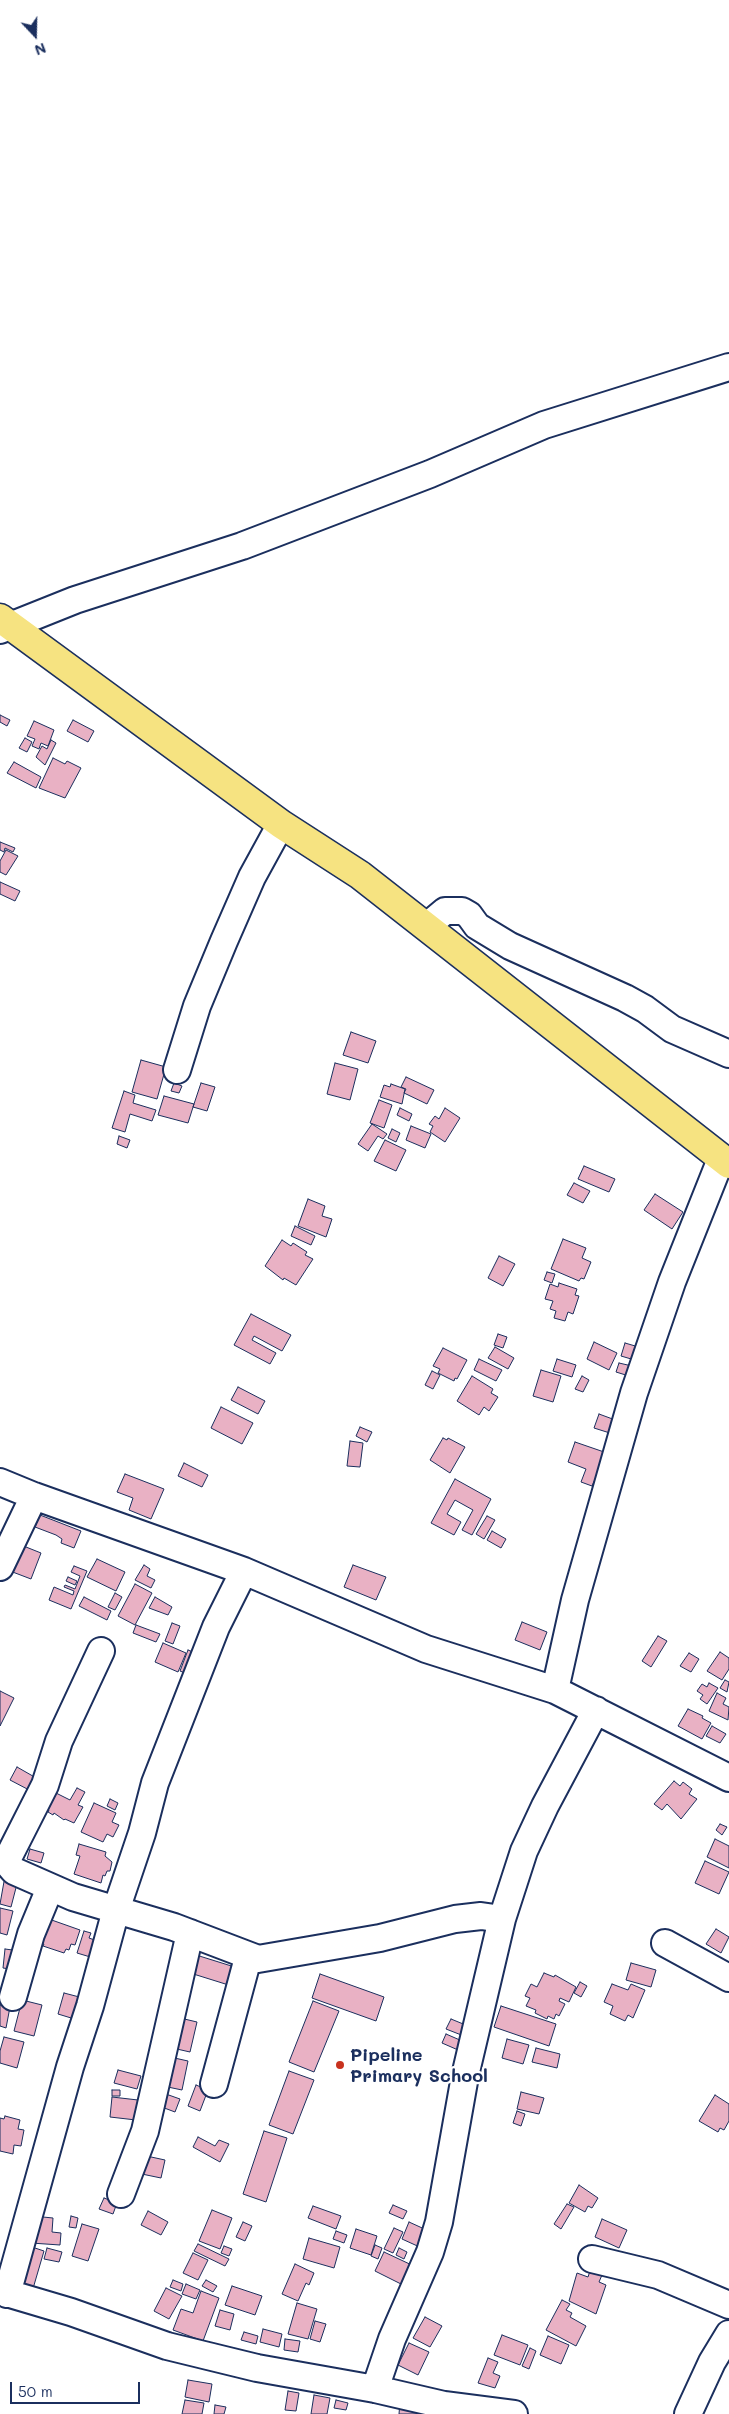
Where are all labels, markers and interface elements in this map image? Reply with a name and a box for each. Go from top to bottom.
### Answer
north arrow [10,10,60,60]
text: N [32,39,49,60]
place label: Pipeline Primary School [350,2044,488,2086]
marker: Pipeline Primary School [334,2059,346,2071]
scale bar [12,2372,142,2404]
text: 50 m [18,2381,53,2401]

